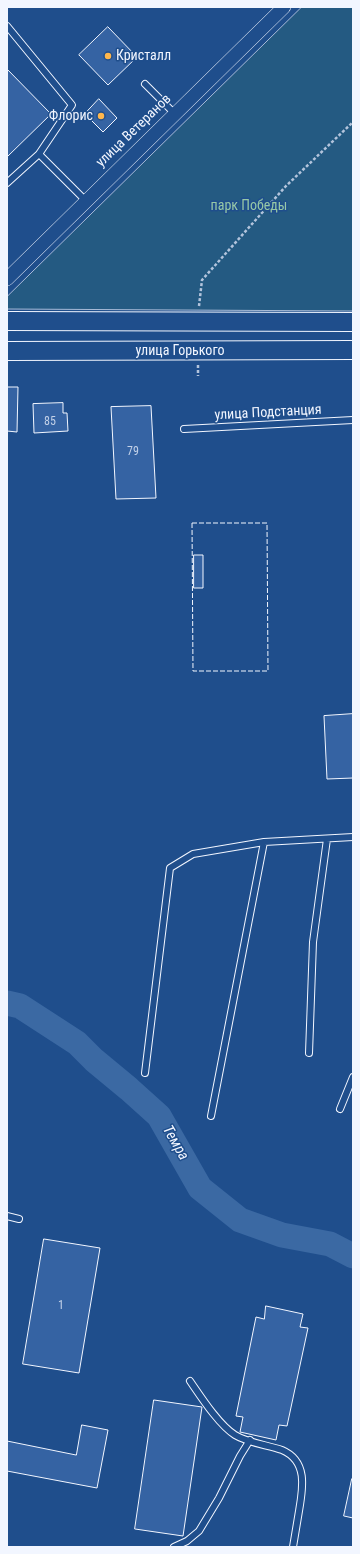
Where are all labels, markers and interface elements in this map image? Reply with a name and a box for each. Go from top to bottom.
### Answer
place label: Кристалл [116,48,171,64]
marker: Кристалл [103,51,113,61]
street label: улица Ветеранов [93,91,175,171]
place label: Флорис [49,108,93,124]
marker: Флорис [96,111,106,121]
park label: парк Победы [211,198,287,214]
street label: улица Горького [136,343,224,359]
street label: улица Подстанция [214,402,322,424]
house number: 85 [44,415,56,429]
house number: 79 [127,445,139,459]
water label: Темра [158,1122,192,1164]
house number: 1 [58,1299,64,1313]

